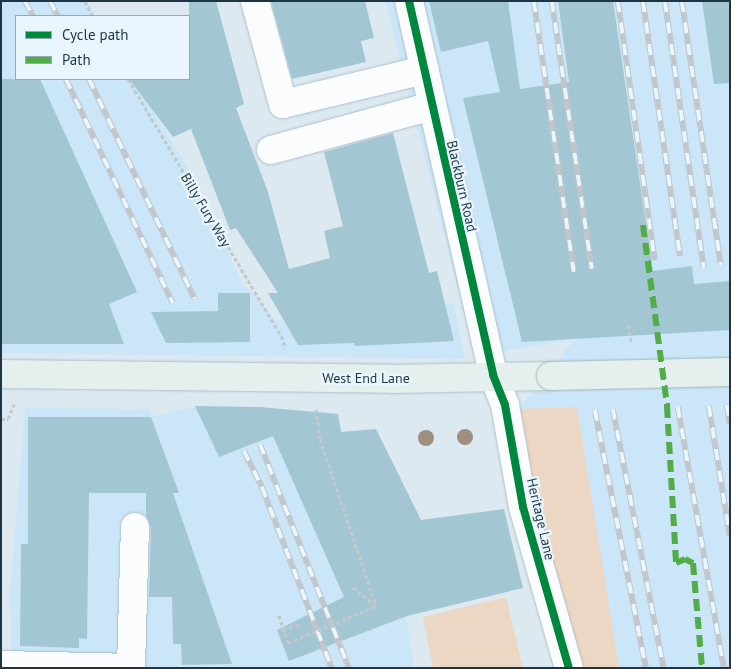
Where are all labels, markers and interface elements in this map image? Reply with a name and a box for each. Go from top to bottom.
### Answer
legend [15,15,190,80]
text: Cycle path [62,25,128,44]
text: Path [62,50,91,69]
street label: Blackburn Road [443,139,481,233]
street label: Billy Fury Way [177,169,235,251]
street label: West End Lane [322,370,410,386]
street label: Heritage Lane [523,476,559,562]

